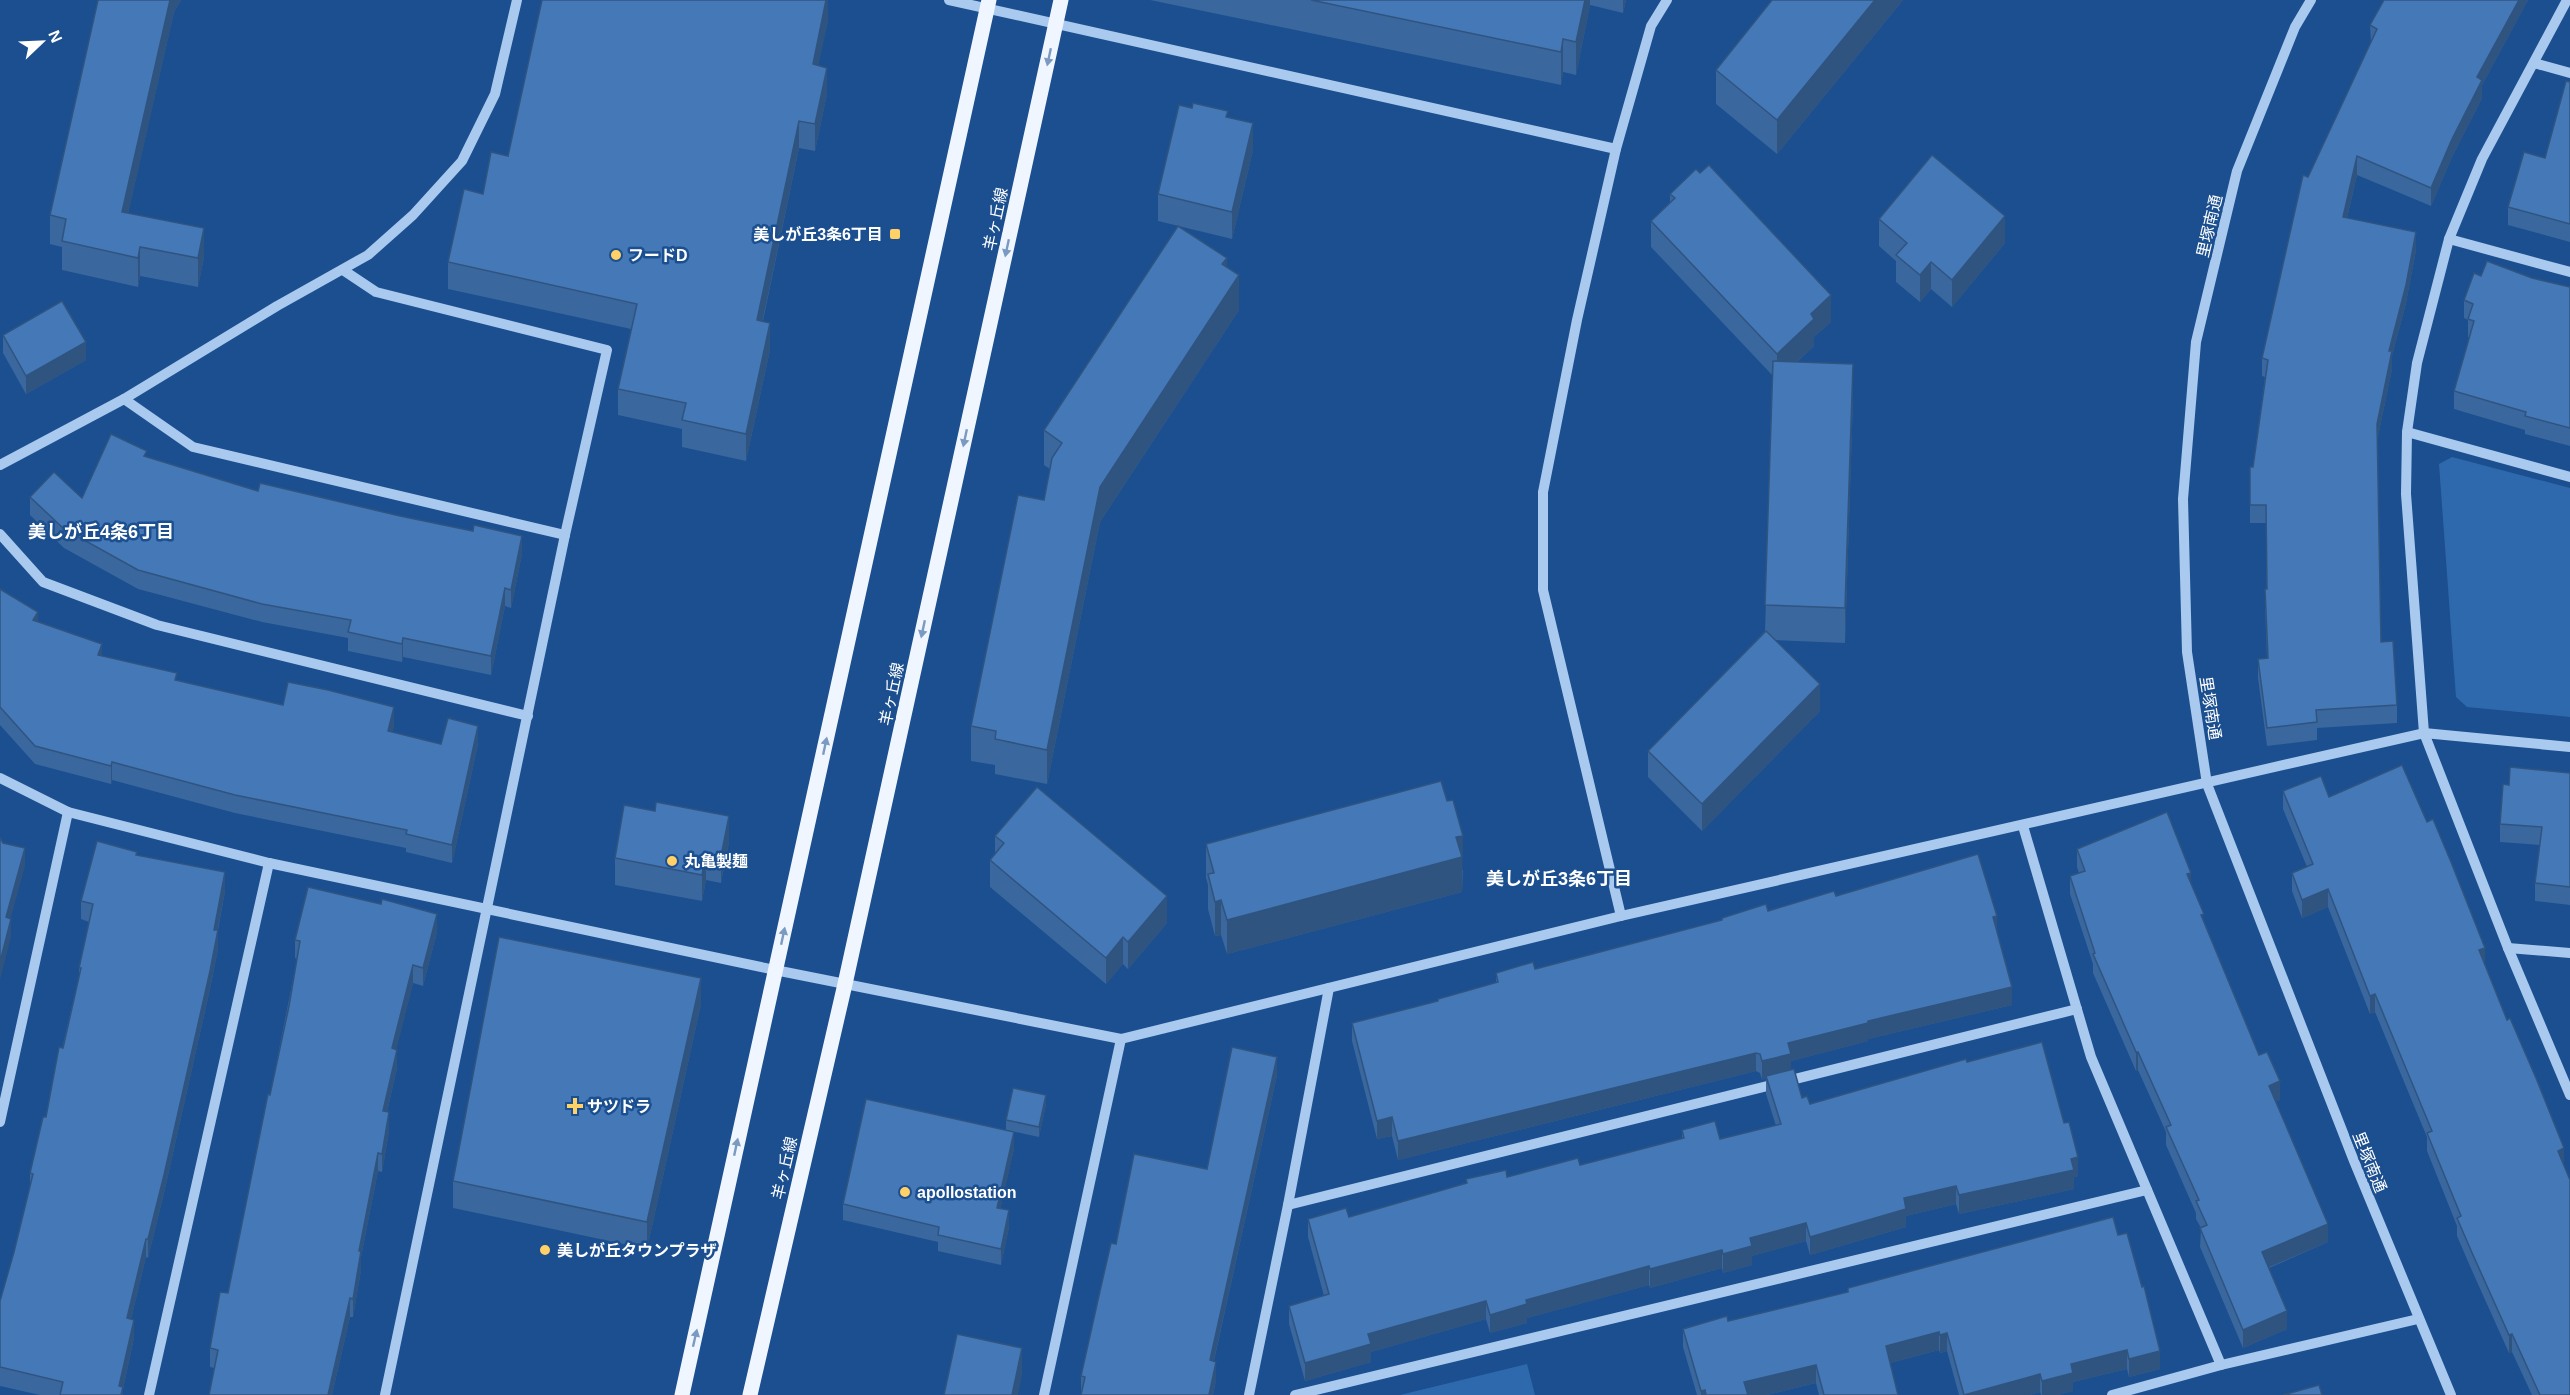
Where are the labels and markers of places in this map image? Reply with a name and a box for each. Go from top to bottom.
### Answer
place label: 美しが丘3条6丁目 [753,226,883,243]
marker: 美しが丘3条6丁目 [888,227,902,241]
place label: フードD [628,247,688,264]
marker: フードD [609,248,623,262]
place label: 丸亀製麺 [684,852,748,870]
marker: 丸亀製麺 [665,854,679,868]
place label: サツドラ [587,1098,651,1115]
marker: サツドラ [568,1099,582,1113]
place label: apollostation [917,1184,1017,1201]
marker: apollostation [898,1185,912,1199]
place label: 美しが丘タウンプラザ [557,1242,717,1259]
marker: 美しが丘タウンプラザ [538,1243,552,1257]

